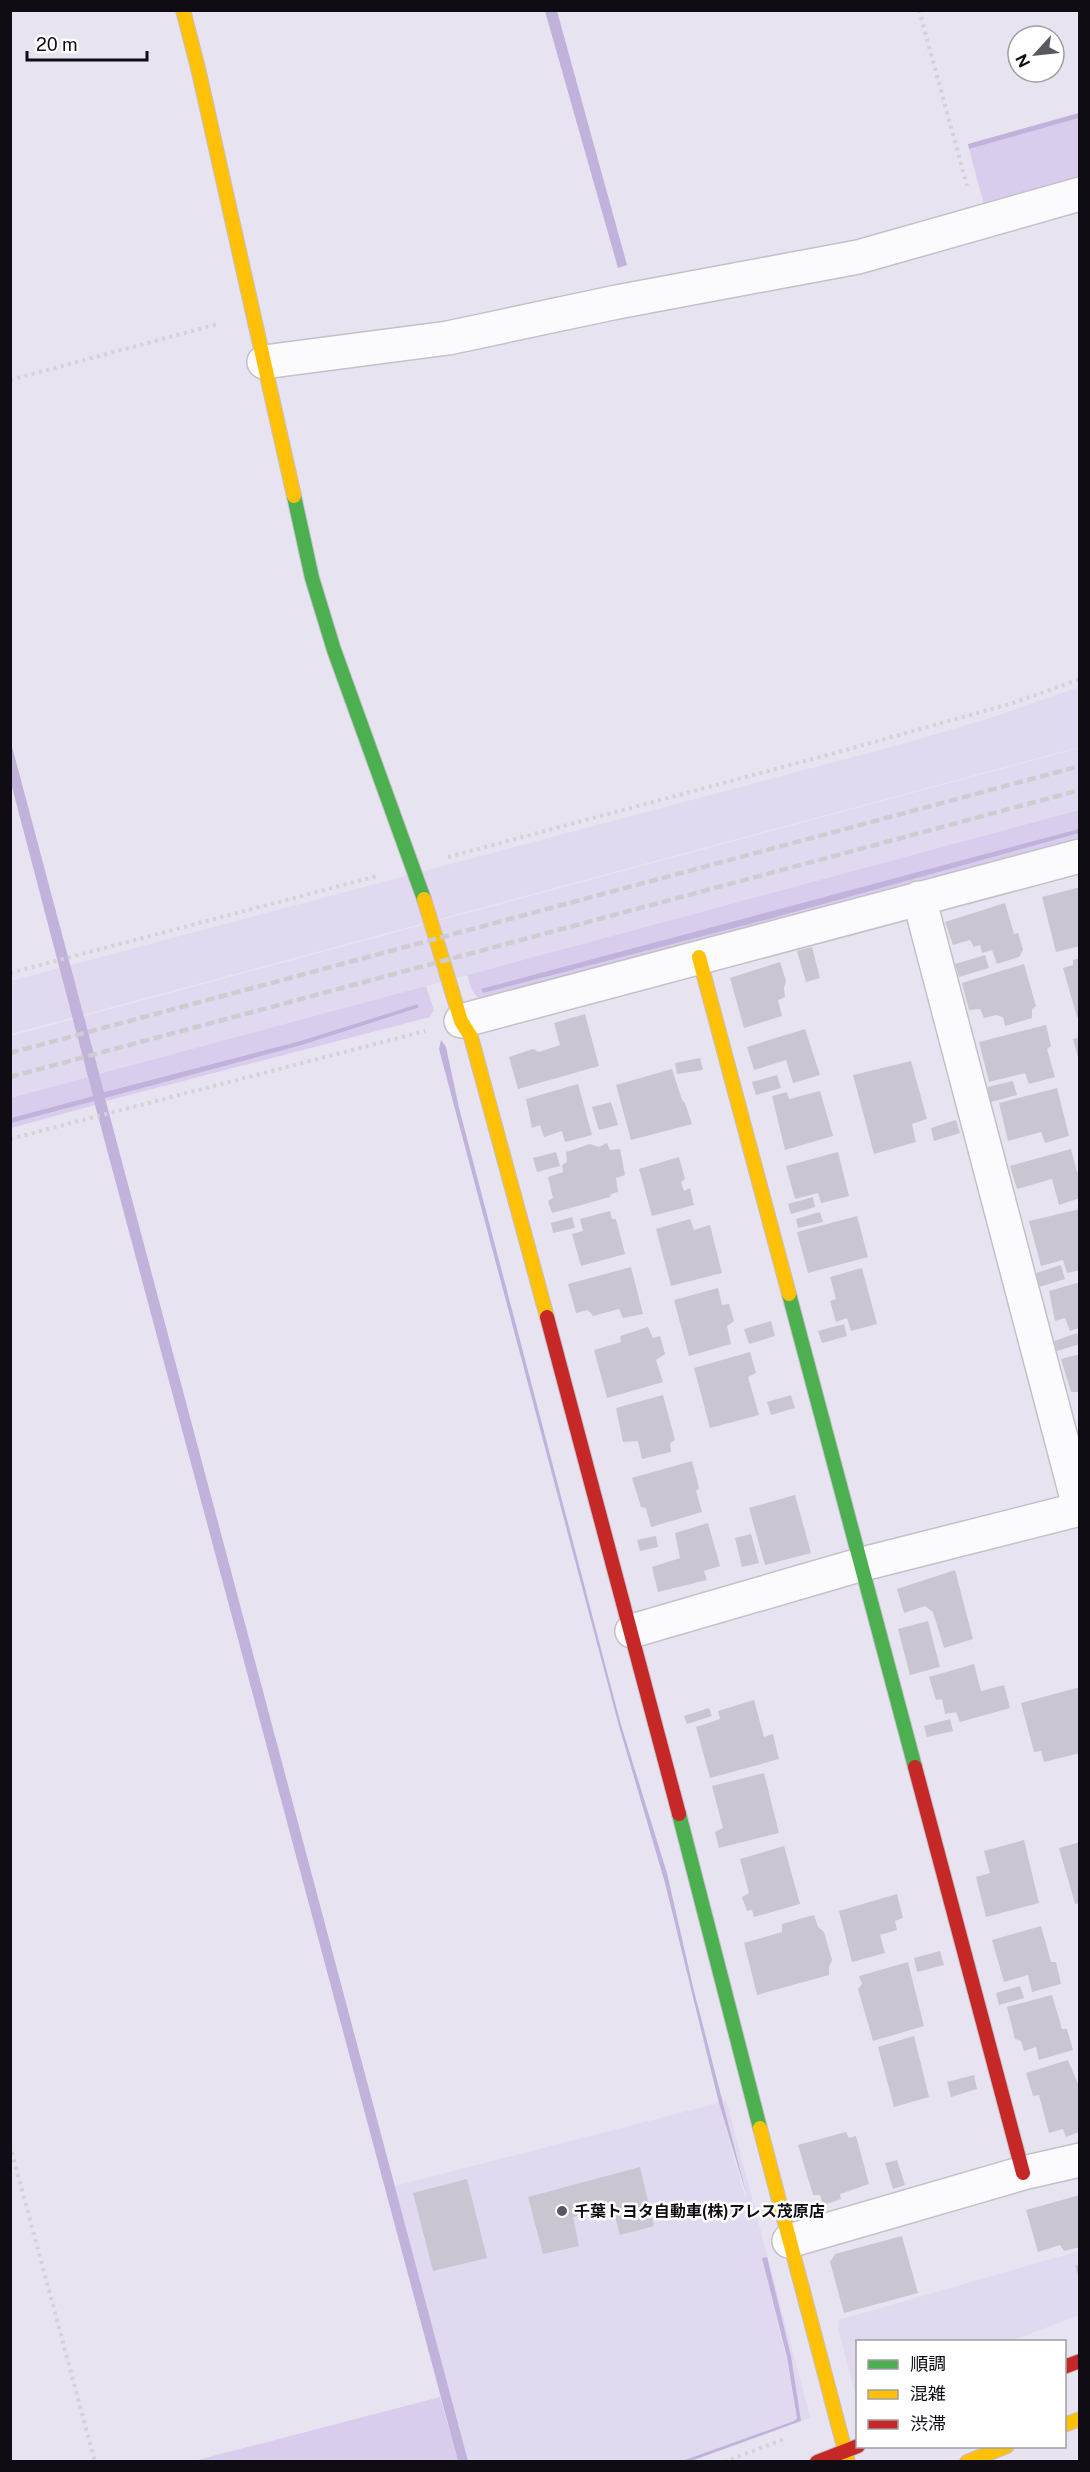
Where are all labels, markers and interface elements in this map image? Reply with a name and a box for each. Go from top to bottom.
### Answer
scale bar [27,24,147,62]
north arrow [1006,24,1066,84]
text: 20 m [36,34,78,55]
text: N [1012,51,1034,70]
place label: 千葉トヨタ自動車(株)アレス茂原店 [574,2202,825,2221]
marker: 千葉トヨタ自動車(株)アレス茂原店 [555,2204,569,2218]
legend [856,2340,1066,2448]
text: 順調 [910,2353,946,2374]
text: 混雑 [910,2383,946,2404]
text: 渋滞 [910,2413,946,2434]

